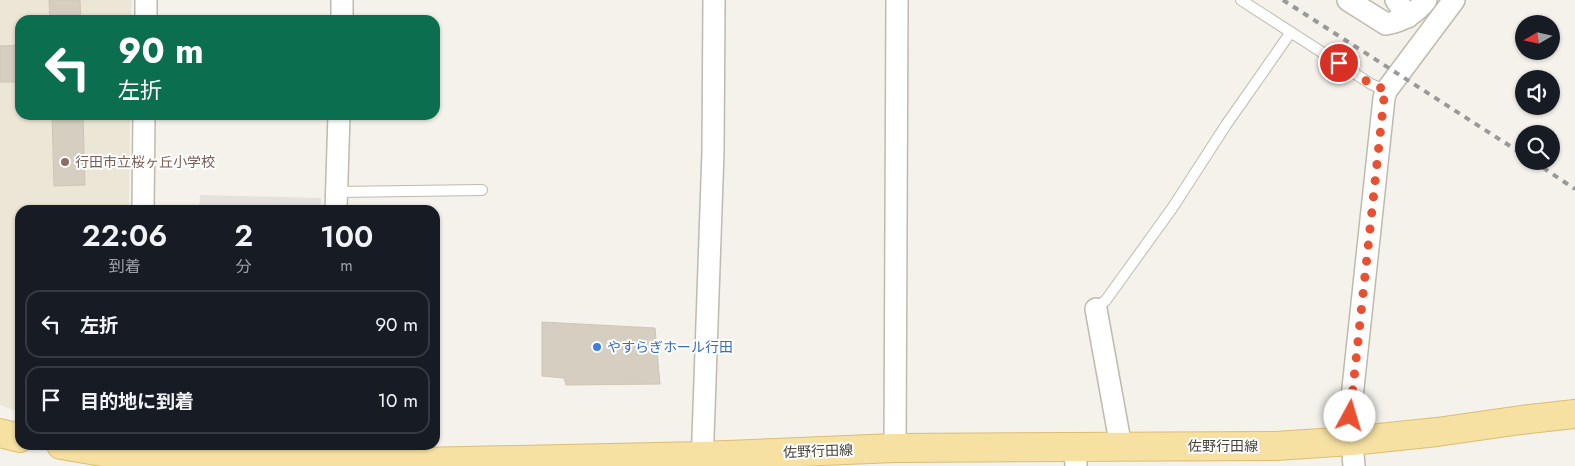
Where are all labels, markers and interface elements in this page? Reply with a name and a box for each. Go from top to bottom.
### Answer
north arrow [1515,15,1560,60]
map controls [1515,15,1560,170]
text: 90 m [118,26,204,76]
icon: left [35,35,100,100]
pin [1318,42,1360,84]
icon: arrive [1325,49,1353,77]
button: sound [1515,70,1560,115]
text: 左折 [118,74,162,106]
button: search [1515,125,1560,170]
place label: 行田市立桜ヶ丘小学校 [75,152,215,172]
marker: 行田市立桜ヶ丘小学校 [59,156,71,168]
text: 22:06 [82,214,167,257]
text: 2 [234,214,253,257]
text: 100 [320,215,373,258]
text: m [340,254,353,277]
text: 到着 [109,255,141,278]
text: 分 [236,255,252,278]
icon: left [37,310,65,338]
text: 90 m [375,311,418,338]
text: 左折 [80,312,118,339]
place label: やすらぎホール行田 [607,337,733,357]
marker: やすらぎホール行田 [591,341,603,353]
icon: arrive [37,386,65,414]
text: 10 m [378,387,418,414]
text: 目的地に到着 [80,388,194,415]
position arrow [1323,389,1375,441]
street label: 佐野行田線 [1188,436,1258,456]
street label: 佐野行田線 [783,440,853,462]

